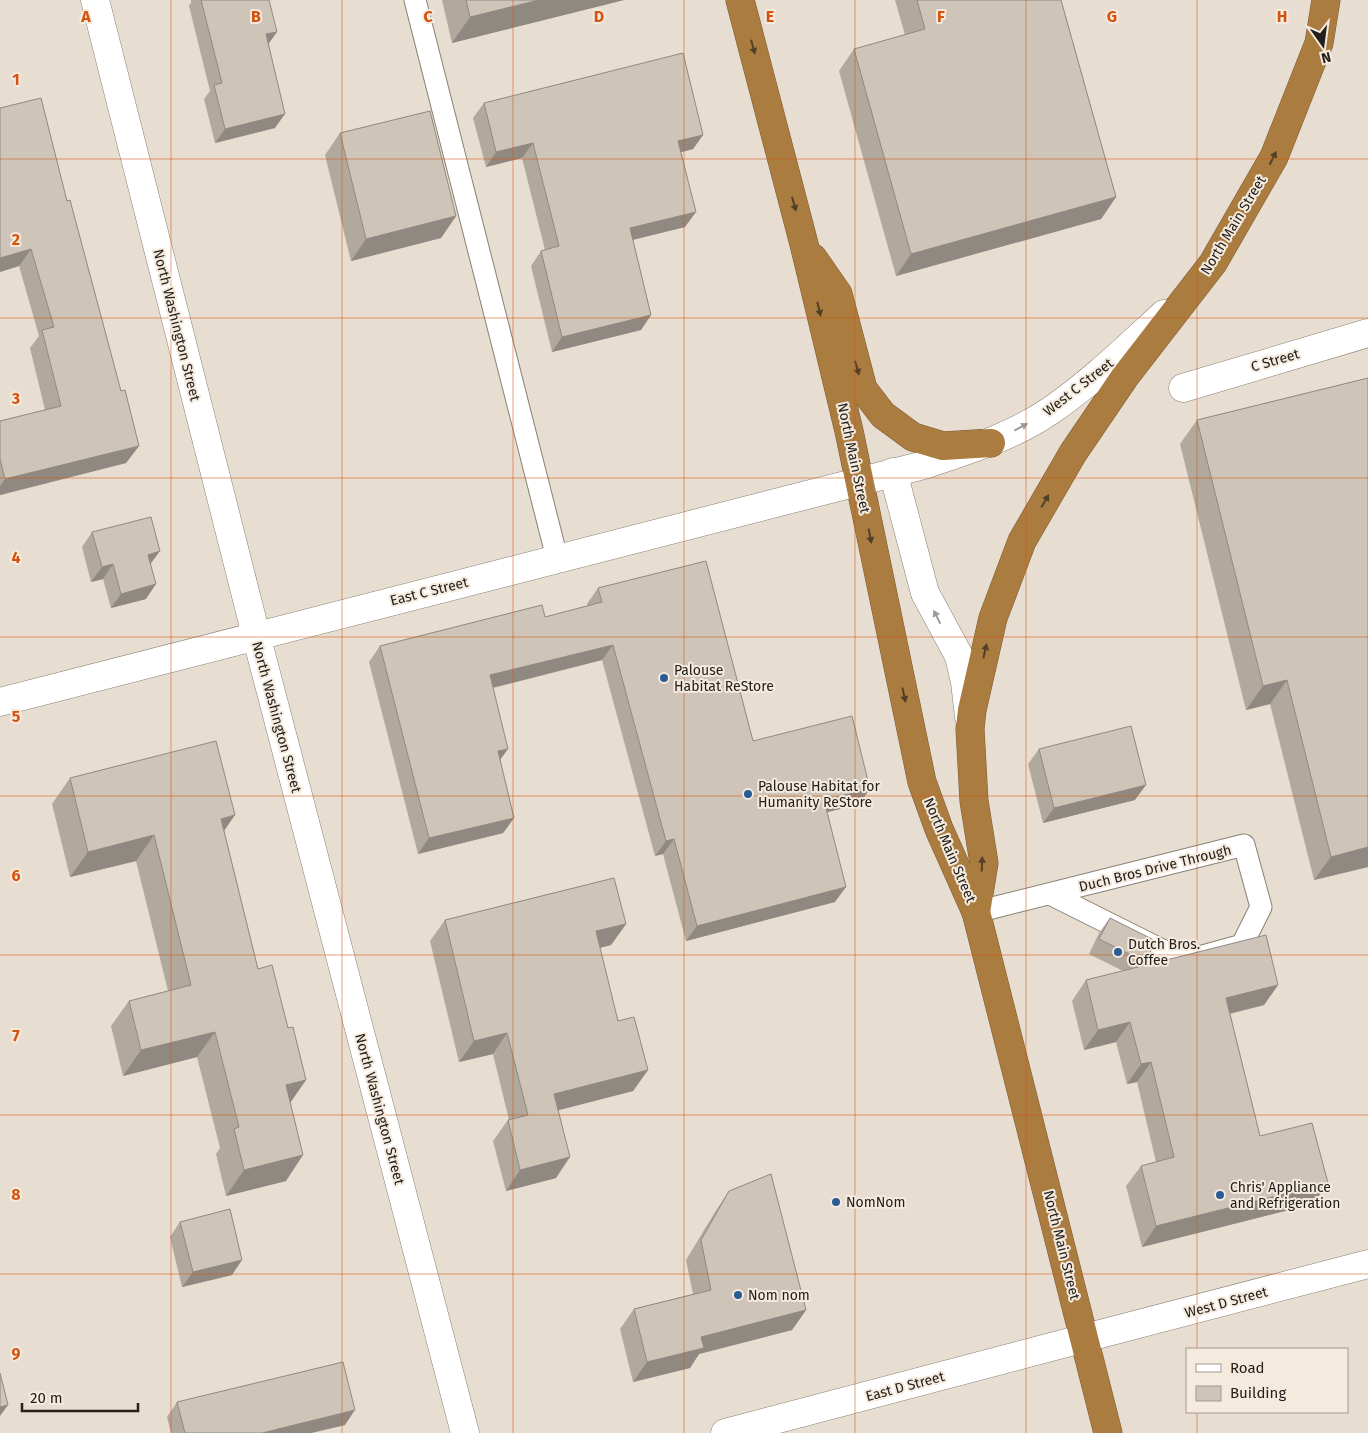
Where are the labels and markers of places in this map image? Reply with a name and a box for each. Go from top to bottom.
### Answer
place label: Palouse Habitat ReStore [674,662,774,695]
marker: Palouse Habitat ReStore [658,672,670,684]
place label: Palouse Habitat for Humanity ReStore [758,778,881,811]
marker: Palouse Habitat for Humanity ReStore [742,788,754,800]
place label: Dutch Bros. Coffee [1128,936,1200,969]
marker: Dutch Bros. Coffee [1112,946,1124,958]
place label: Chris' Appliance and Refrigeration [1230,1179,1340,1212]
marker: Chris' Appliance and Refrigeration [1214,1189,1226,1201]
place label: NomNom [846,1194,905,1211]
marker: NomNom [830,1196,842,1208]
place label: Nom nom [748,1287,810,1304]
marker: Nom nom [732,1289,744,1301]

